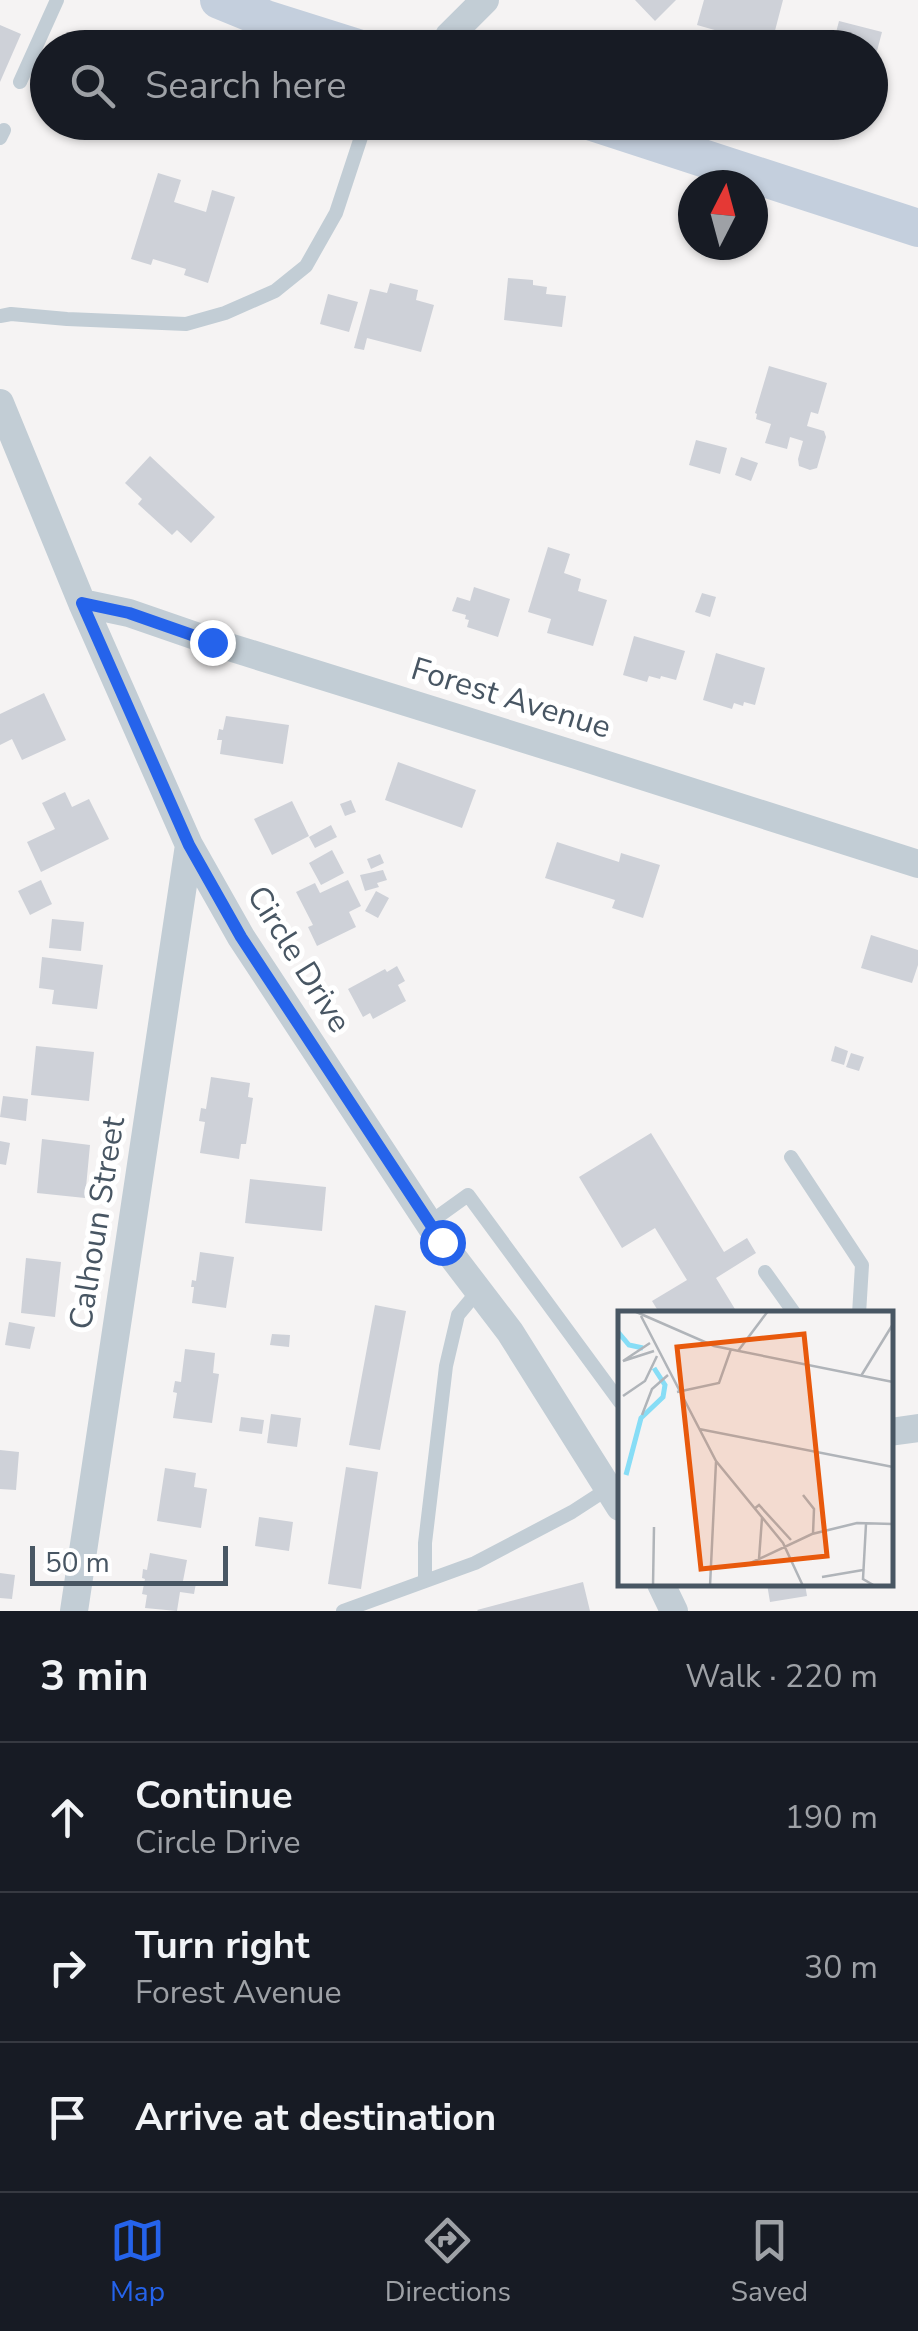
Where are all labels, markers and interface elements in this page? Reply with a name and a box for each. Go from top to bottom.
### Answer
search box [30,30,888,140]
icon: search [65,58,120,113]
text: Search here [145,60,346,111]
north arrow [678,170,768,260]
route end [190,620,236,666]
street label: Forest Avenue [406,647,616,749]
street label: Circle Drive [237,877,361,1041]
street label: Calhoun Street [59,1113,135,1333]
route start [420,1220,466,1266]
inset map [618,1311,893,1586]
scale bar [30,1541,228,1586]
text: 50 m [45,1544,110,1582]
text: 3 min [40,1648,149,1705]
text: Walk · 220 m [685,1655,878,1698]
text: Continue [135,1770,293,1821]
icon: ahead [40,1790,95,1845]
text: 190 m [785,1796,878,1839]
text: Circle Drive [135,1821,300,1864]
text: Turn right [135,1920,310,1971]
icon: right [40,1940,95,1995]
text: 30 m [804,1946,878,1989]
text: Forest Avenue [135,1971,342,2014]
icon: arrive [40,2090,95,2145]
text: Arrive at destination [135,2092,496,2143]
tab: Map [110,2213,165,2311]
tab: Directions [385,2213,511,2311]
tab: Saved [731,2213,808,2311]

